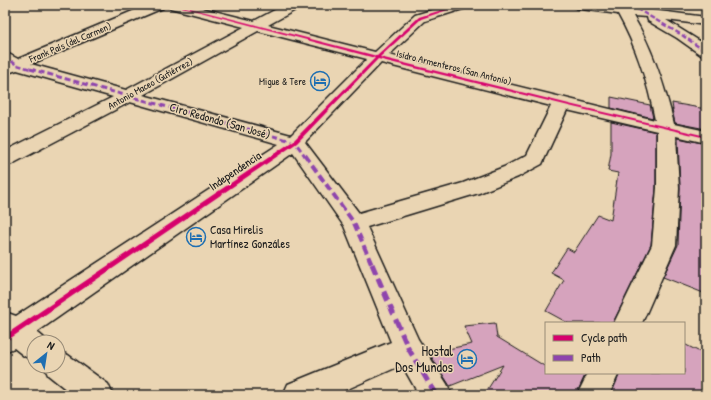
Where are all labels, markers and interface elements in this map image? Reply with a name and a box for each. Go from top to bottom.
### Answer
street label: Frank País (del Carmen) [26,19,113,66]
street label: Isidro Armenteros (San Antonio) [395,47,513,88]
street label: Antonio Maceo (Gutiérrez) [105,55,195,112]
hotel icon: Migue & Tere [309,70,331,92]
place label: Migue & Tere [259,75,306,88]
street label: Ciro Redondo (San José) [168,98,273,143]
street label: Independencia [205,147,265,194]
place label: Casa Mirelis Martínez Gonzáles [210,221,290,252]
hotel icon: Casa Mirelis Martínez Gonzáles [185,226,207,248]
legend [545,322,685,374]
text: Cycle path [581,329,627,346]
north arrow [26,334,66,374]
text: N [45,338,57,353]
place label: Hostal Dos Mundos [395,341,453,376]
hotel icon: Hostal Dos Mundos [456,348,478,370]
text: Path [581,349,601,366]

